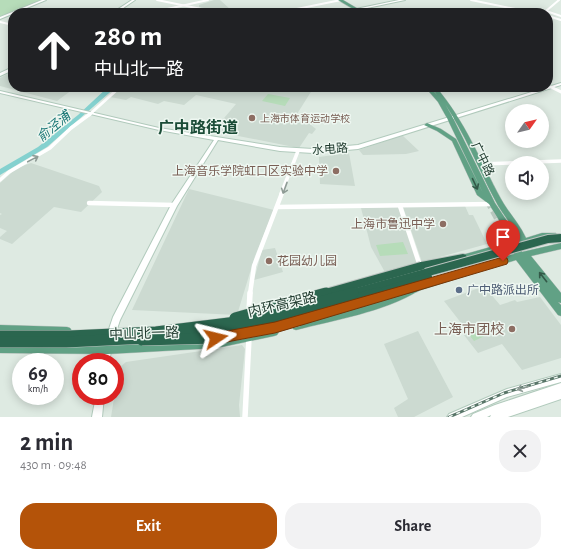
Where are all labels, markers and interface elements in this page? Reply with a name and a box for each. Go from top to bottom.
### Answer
text: 280 m [94,23,162,51]
icon: ahead [28,24,80,76]
text: 中山北一路 [94,61,184,79]
north arrow [505,104,549,148]
map controls [505,104,549,200]
water label: 俞泾浦 [34,107,75,145]
marker: 上海市体育运动学校 [247,113,257,123]
place label: 上海市体育运动学校 [260,113,350,124]
district label: 广中路街道 [158,119,238,136]
street label: 广中路 [470,140,497,178]
street label: 水电路 [312,141,348,156]
one-way arrow [26,155,38,162]
button: sound [505,156,549,200]
place label: 上海音乐学院虹口区实验中学 [172,164,328,177]
marker: 上海音乐学院虹口区实验中学 [331,166,341,176]
one-way arrow [472,178,479,190]
one-way arrow [280,181,288,193]
place label: 上海市鲁迅中学 [351,217,435,230]
marker: 上海市鲁迅中学 [438,219,448,229]
pin [486,220,520,261]
icon: arrive [492,226,514,248]
place label: 花园幼儿园 [277,254,337,267]
marker: 花园幼儿园 [264,256,274,266]
one-way arrow [539,271,547,282]
place label: 广中路派出所 [467,283,539,296]
marker: 广中路派出所 [454,285,464,295]
street label: 内环高架路 [246,289,318,320]
position arrow [195,317,237,359]
place label: 上海市团校 [434,321,504,337]
street label: 中山北一路 [109,324,179,342]
marker: 上海市团校 [507,324,517,334]
speed limit sign: 80 [72,353,124,405]
text: 69 [28,364,48,384]
text: km/h [28,384,48,394]
one-way arrow [517,385,530,392]
button: close [499,430,541,472]
text: 2 min [20,431,73,455]
text: 430 m · 09:48 [20,459,87,472]
button: Exit [20,503,277,549]
button: Share [285,503,541,549]

